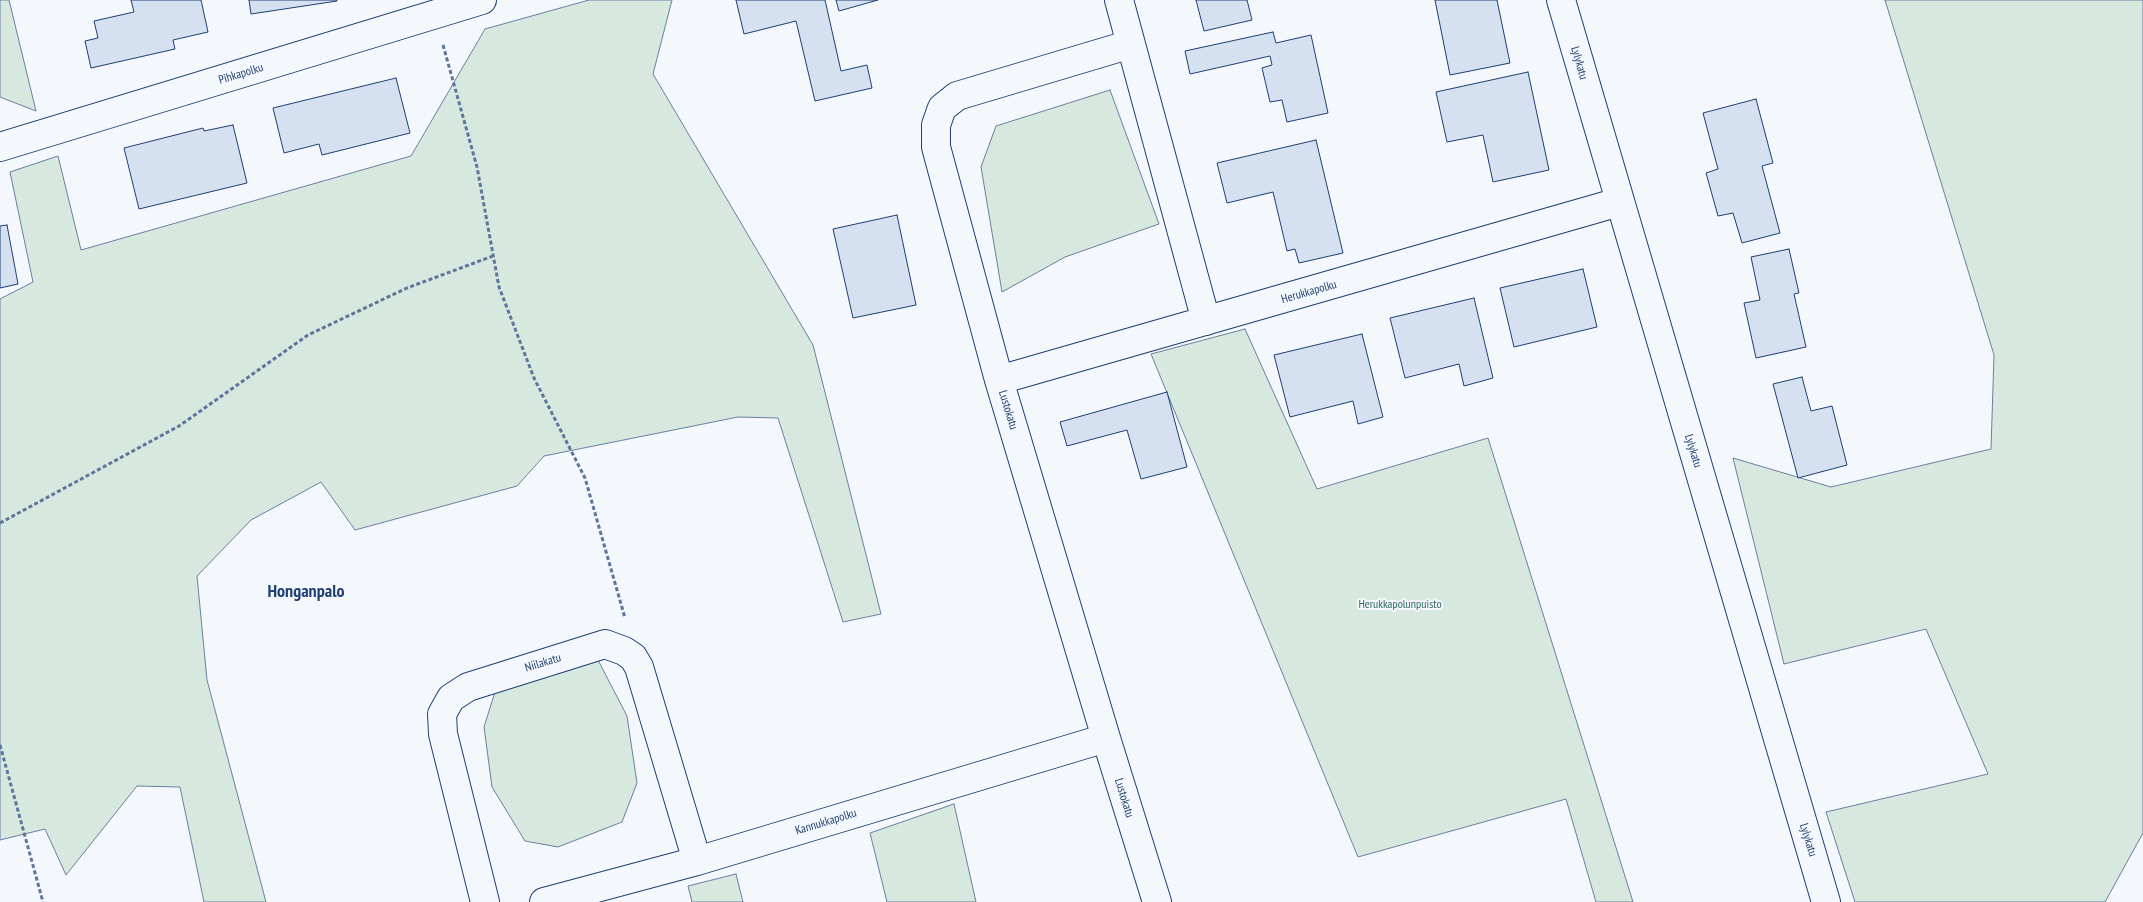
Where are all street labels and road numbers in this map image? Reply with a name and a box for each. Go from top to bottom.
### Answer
street label: Lylykatu [1567,45,1591,81]
street label: Pihkapolku [217,60,265,88]
street label: Herukkapolku [1280,277,1338,307]
street label: Lustokatu [995,389,1021,431]
street label: Lylykatu [1681,433,1705,469]
street label: Niilakatu [523,651,563,675]
street label: Lustokatu [1111,777,1137,819]
street label: Kannukkapolku [794,806,858,838]
street label: Lylykatu [1796,822,1820,858]

